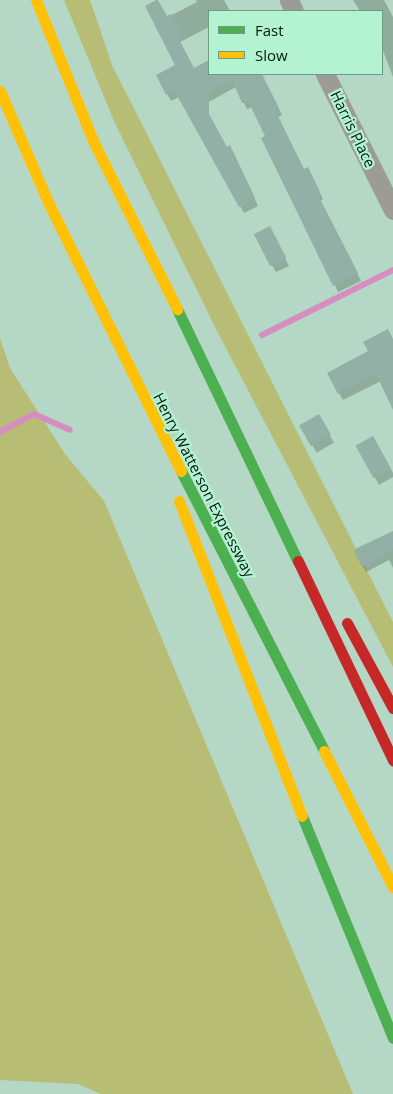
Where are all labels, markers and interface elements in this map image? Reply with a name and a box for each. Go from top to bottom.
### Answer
legend [208,10,383,75]
text: Fast [255,20,284,40]
text: Slow [255,45,288,65]
street label: Harris Place [327,88,379,170]
street label: Henry Watterson Expressway [150,390,258,580]

